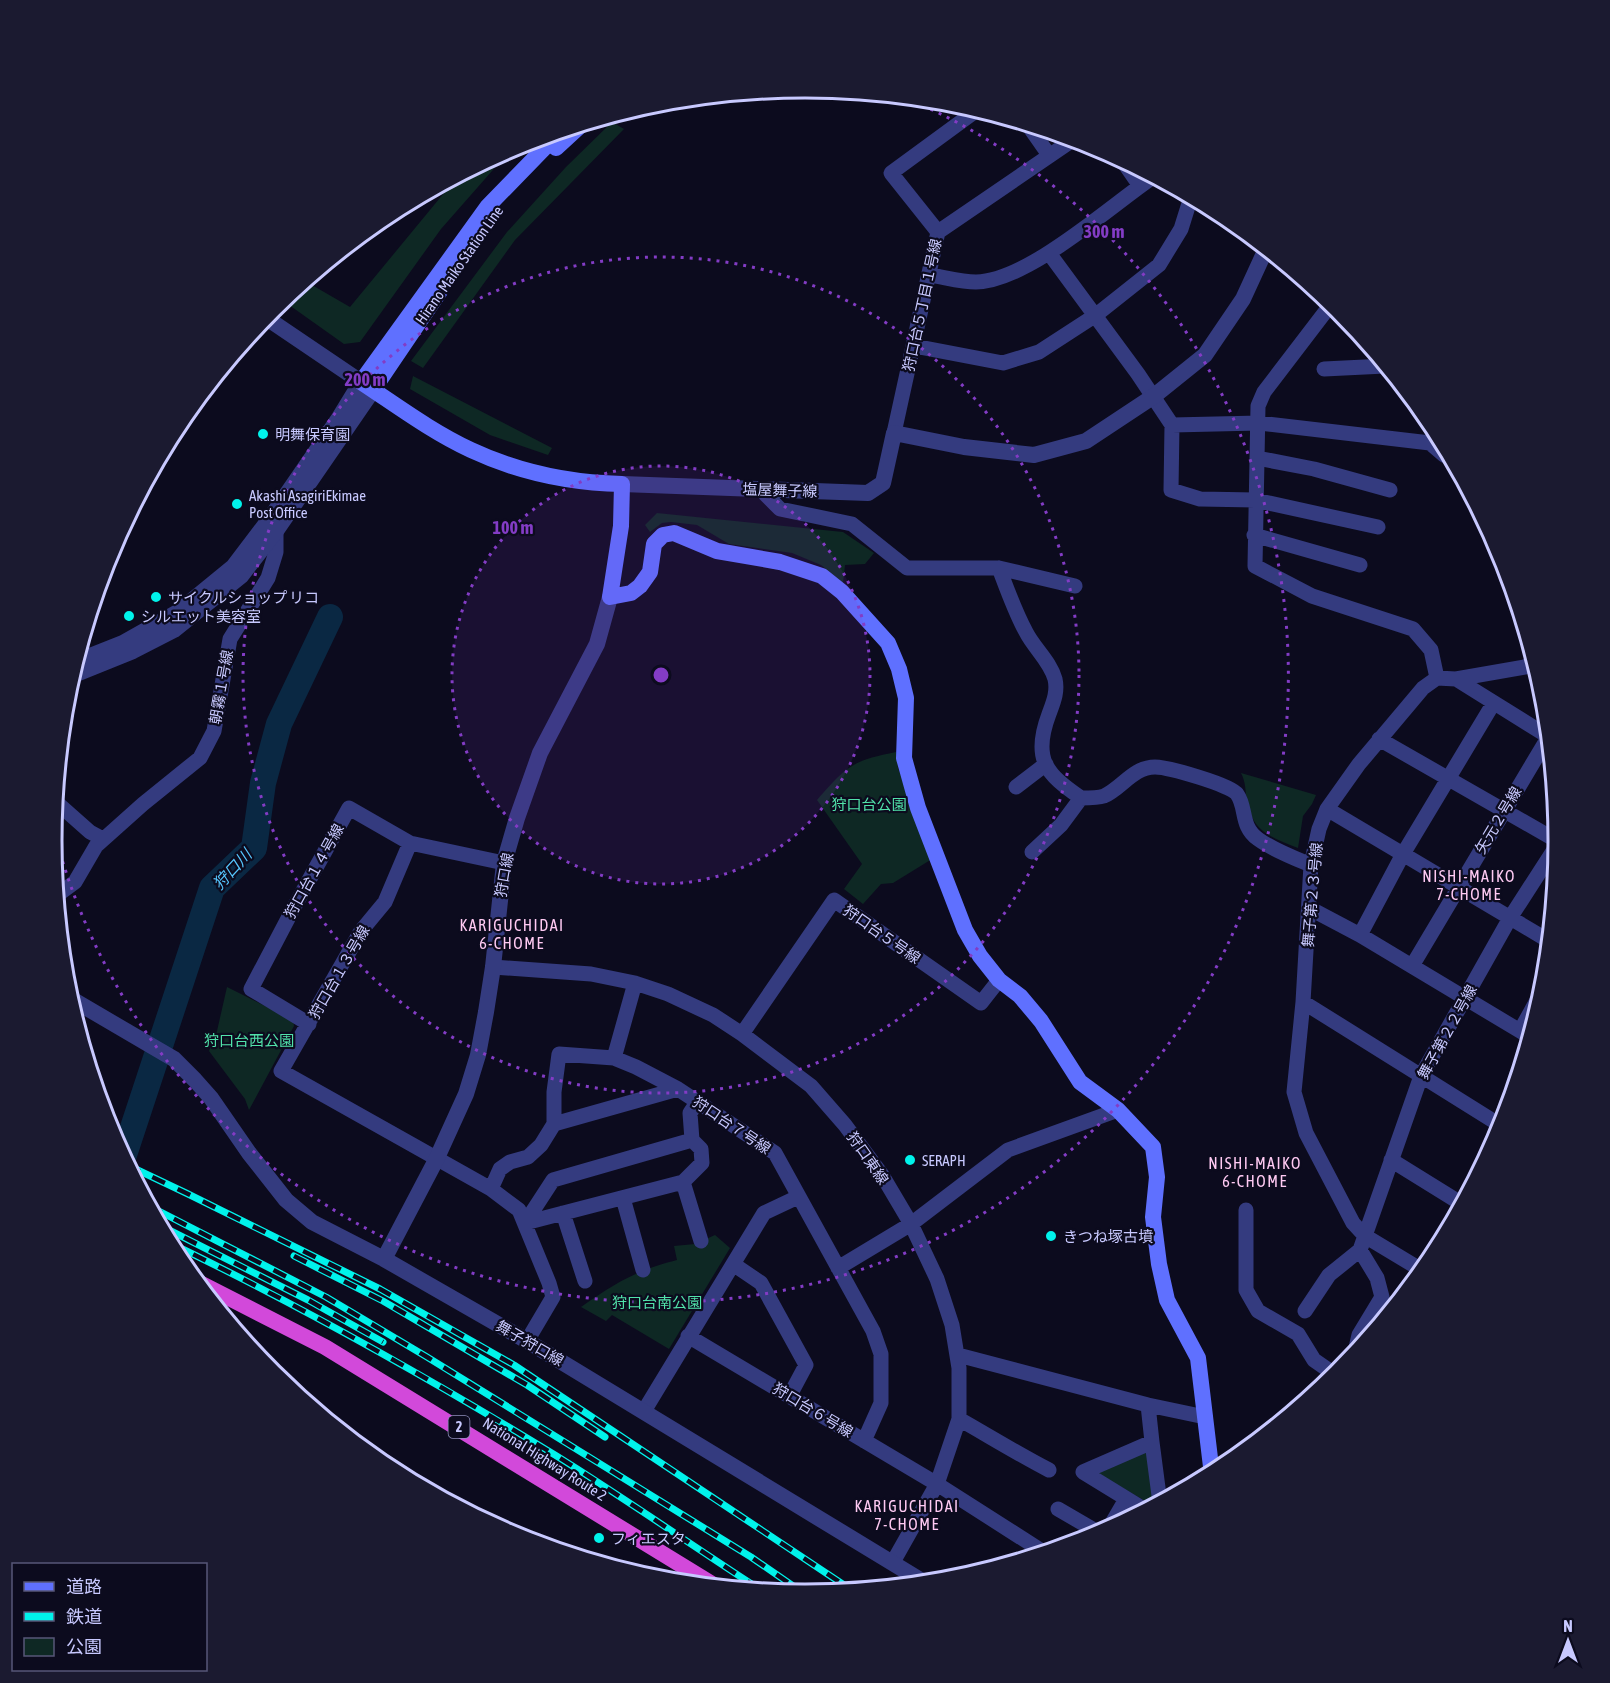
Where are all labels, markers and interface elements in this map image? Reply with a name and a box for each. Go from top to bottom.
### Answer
street label: Hirano Maiko Station Line [412,202,506,327]
text: 300 m [1084,221,1124,242]
street label: 狩口台５丁目１号線 [900,237,944,373]
text: 200 m [345,369,385,390]
place label: 明舞保育園 [275,426,350,443]
marker: 明舞保育園 [256,427,270,441]
street label: 塩屋舞子線 [742,480,818,500]
place label: Akashi AsagiriEkimae Post Office [249,487,366,521]
marker: Akashi AsagiriEkimae Post Office [230,497,244,511]
text: 100 m [493,517,533,538]
place label: サイクルショップ リコ [168,589,319,606]
marker: サイクルショップ リコ [149,590,163,604]
place label: シルエット美容室 [141,608,261,625]
marker: シルエット美容室 [122,609,136,623]
street label: 朝霧１号線 [206,649,236,725]
centre of rings [651,665,671,685]
street label: 矢元２号線 [1471,783,1525,857]
park label: 狩口台公園 [831,796,907,813]
street label: 狩口台１４号線 [281,821,347,921]
street label: 舞子第２３号線 [1299,842,1325,948]
water label: 狩口川 [209,844,256,893]
street label: 狩口線 [492,851,516,899]
district label: NISHI-MAIKO 7-CHOME [1422,867,1516,903]
street label: 狩口台５号線 [840,901,924,967]
district label: KARIGUCHIDAI 6-CHOME [459,916,565,952]
street label: 狩口台１３号線 [305,922,373,1022]
street label: 舞子第２２号線 [1414,982,1480,1082]
park label: 狩口台西公園 [204,1032,294,1049]
street label: 狩口台７号線 [690,1093,774,1157]
street label: 狩口東線 [844,1129,892,1187]
place label: SERAPH [922,1152,966,1169]
marker: SERAPH [903,1153,917,1167]
district label: NISHI-MAIKO 6-CHOME [1208,1154,1302,1190]
place label: きつね塚古墳 [1063,1228,1153,1245]
marker: きつね塚古墳 [1044,1229,1058,1243]
park label: 狩口台南公園 [612,1294,702,1311]
street label: 舞子狩口線 [493,1317,567,1369]
street label: 狩口台６号線 [770,1380,856,1440]
street label: National Highway Route 2 [480,1414,610,1504]
road number: 2 [448,1416,470,1438]
district label: KARIGUCHIDAI 7-CHOME [854,1497,960,1533]
place label: フィエスタ [611,1530,686,1547]
marker: フィエスタ [592,1531,606,1545]
legend [12,1563,207,1671]
text: 道路 [66,1576,102,1597]
text: 鉄道 [66,1606,102,1627]
north arrow [1538,1611,1598,1671]
text: N [1563,1617,1573,1635]
text: 公園 [66,1636,102,1657]

